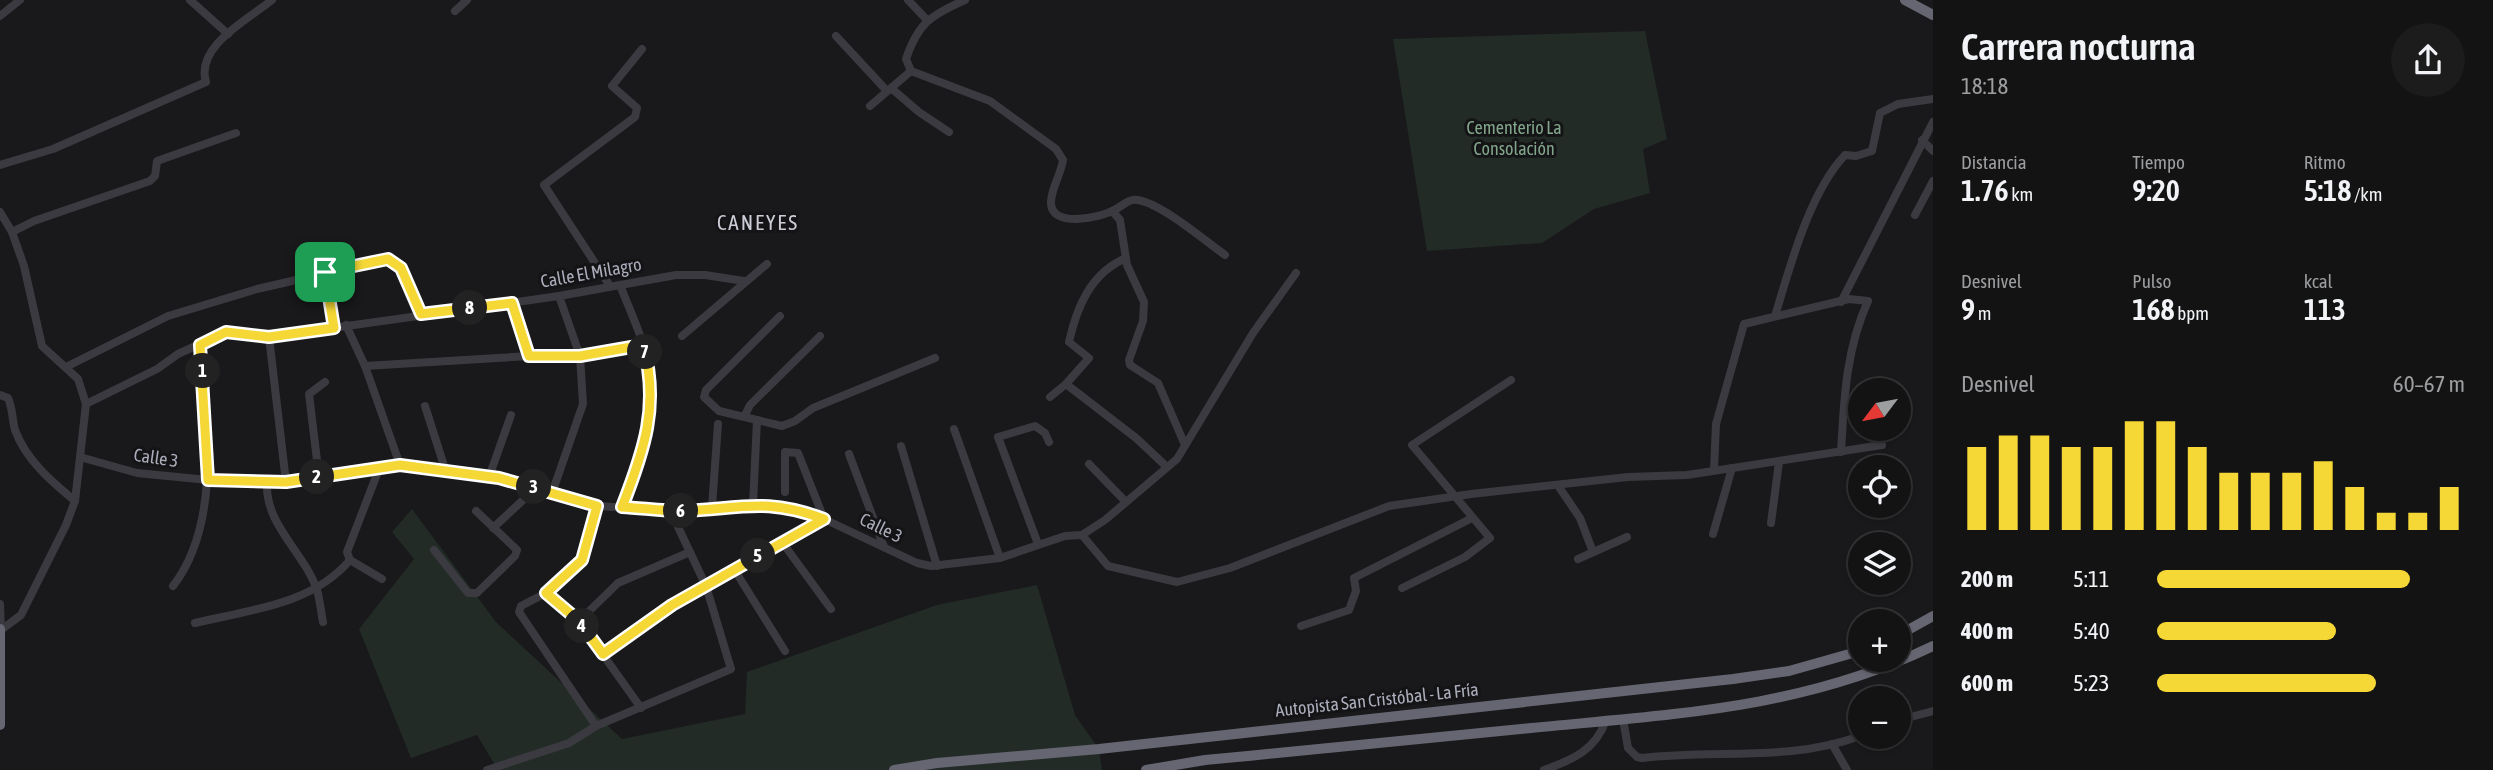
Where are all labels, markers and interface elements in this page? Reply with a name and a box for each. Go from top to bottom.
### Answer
button: share [2391,23,2465,97]
text: Carrera nocturna [1961,25,2196,68]
text: 18:18 [1961,73,2008,99]
park label: Cementerio La Consolación [1466,117,1562,159]
text: Distancia [1961,151,2026,173]
text: Tiempo [2132,151,2185,173]
text: Ritmo [2304,151,2346,173]
text: 1.76 [1961,173,2009,207]
text: 9:20 [2132,173,2180,207]
text: 5:18 [2304,173,2351,207]
text: km [2009,183,2033,205]
text: /km [2351,183,2382,205]
district label: CANEYES [717,210,799,234]
pin [295,242,355,302]
icon: arrive [306,253,344,291]
street label: Calle El Milagro [539,253,643,292]
text: Desnivel [1961,270,2022,292]
text: Pulso [2132,270,2172,292]
text: kcal [2304,270,2333,292]
pin: 8 [452,290,488,326]
text: 9 [1961,292,1975,326]
text: 168 [2132,292,2175,326]
text: 113 [2304,292,2346,326]
text: 8 [465,296,474,318]
text: m [1975,302,1991,324]
text: bpm [2175,302,2209,324]
pin: 7 [628,334,662,370]
text: 7 [640,340,649,362]
pin: 1 [186,354,220,388]
text: 1 [198,359,207,381]
text: Desnivel [1961,371,2035,397]
text: 60–67 m [2393,371,2465,397]
north arrow [1848,378,1911,441]
map controls [1848,378,1911,749]
street label: Calle 3 [132,444,180,471]
button: locate [1848,455,1911,518]
pin: 2 [300,460,334,494]
text: 2 [312,465,321,487]
pin: 3 [516,470,552,504]
text: 3 [529,475,538,497]
pin: 6 [664,494,698,528]
text: 6 [676,499,685,521]
street label: Calle 3 [856,508,906,547]
button: layers [1848,532,1911,595]
pin: 5 [740,538,776,574]
text: 5 [753,544,762,566]
text: 200 m [1961,566,2013,592]
text: 5:11 [2073,566,2110,592]
pin: 4 [564,608,600,644]
button: + [1848,609,1911,672]
text: 4 [577,614,586,636]
text: 400 m [1961,618,2013,644]
text: 5:40 [2073,618,2110,644]
text: 600 m [1961,670,2013,696]
text: 5:23 [2073,670,2110,696]
street label: Autopista San Cristóbal - La Fría [1274,678,1480,721]
button: − [1848,686,1911,749]

